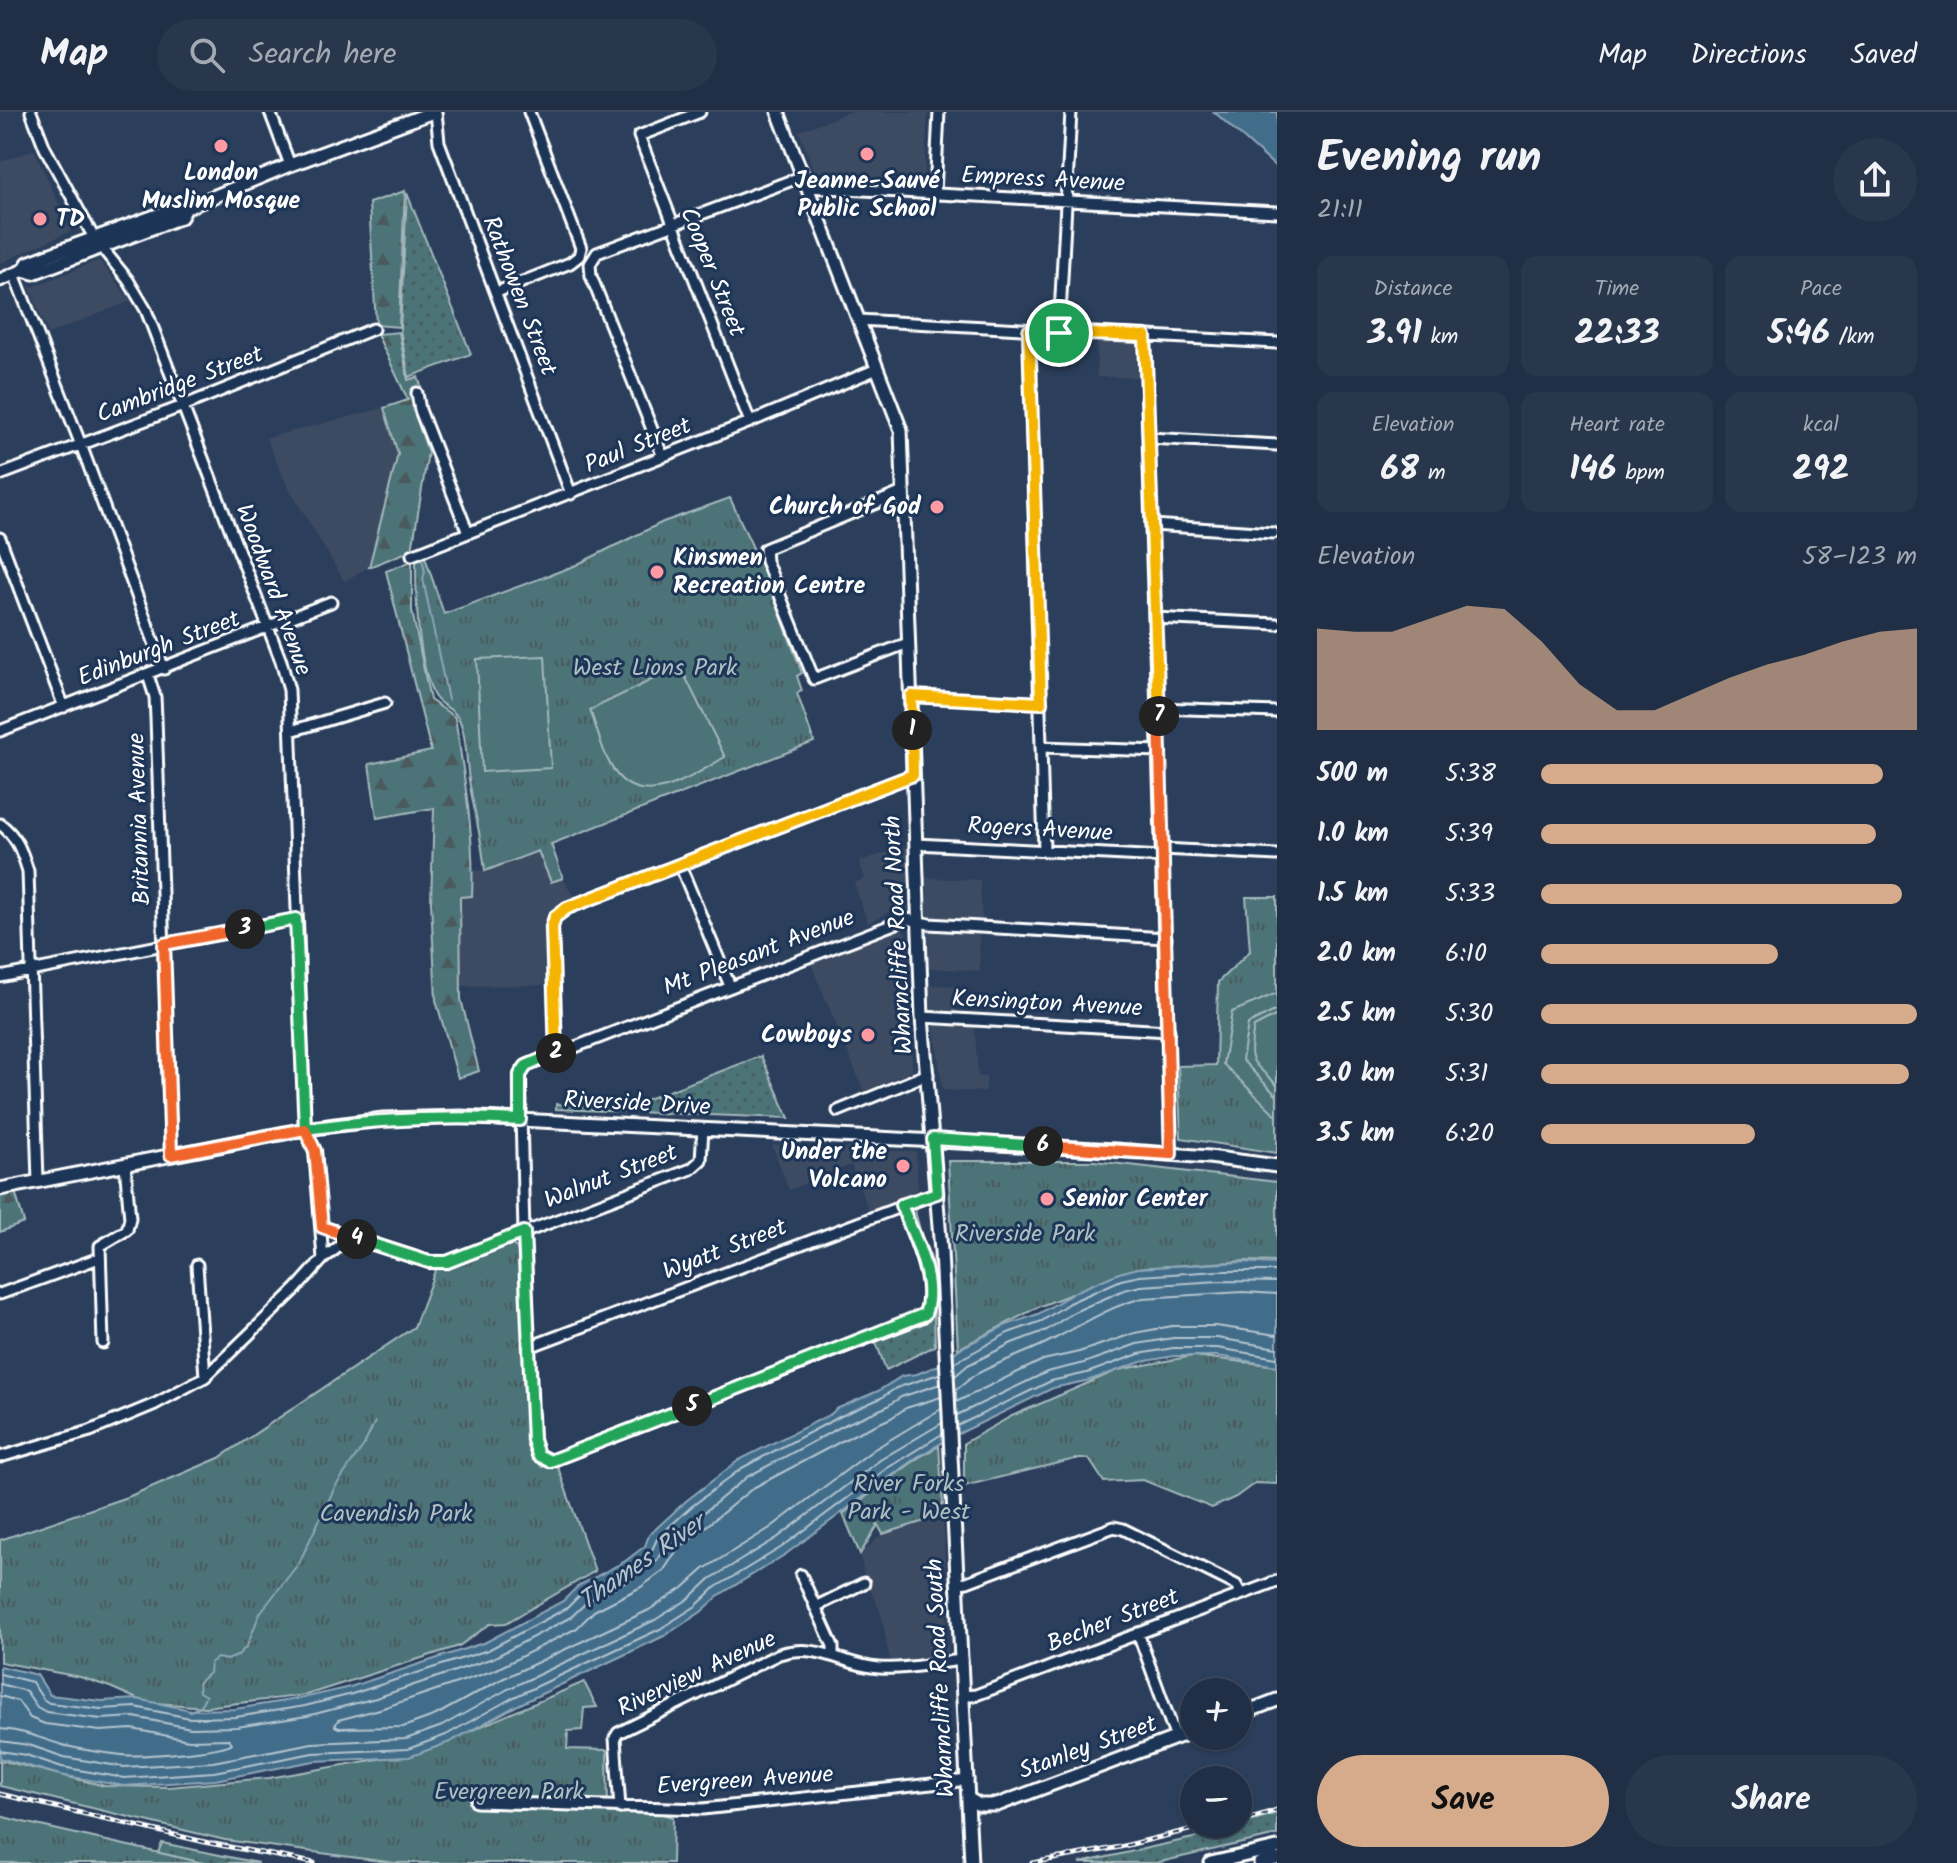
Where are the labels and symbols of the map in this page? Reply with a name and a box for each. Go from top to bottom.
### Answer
marker: London Muslim Mosque [212,137,230,155]
marker: Jeanne-Sauvé Public School [858,145,876,163]
place label: London Muslim Mosque [142,154,301,221]
street label: Empress Avenue [960,156,1126,204]
place label: Jeanne-Sauvé Public School [795,162,941,229]
place label: TD [56,200,85,239]
street label: Cooper Street [668,201,756,343]
marker: TD [31,210,49,228]
street label: Rathowen Street [471,210,568,382]
pin [1025,299,1093,367]
street label: Cambridge Street [91,335,270,435]
street label: Paul Street [579,407,698,485]
place label: Church of God [769,488,922,527]
marker: Church of God [928,498,946,516]
street label: Woodward Avenue [224,499,322,681]
place label: Kinsmen Recreation Centre [673,539,865,606]
marker: Kinsmen Recreation Centre [648,563,666,581]
street label: Edinburgh Street [72,600,247,698]
park label: West Lions Park [573,649,738,688]
pin: 7 [1139,696,1179,736]
pin: 1 [892,710,932,750]
street label: Britannia Avenue [117,732,162,906]
street label: Rogers Avenue [966,807,1114,853]
street label: Wharncliffe Road North [873,814,925,1056]
street label: Mt Pleasant Avenue [657,898,861,1008]
pin: 3 [225,909,265,949]
street label: Kensington Avenue [951,980,1144,1028]
place label: Cowboys [761,1016,852,1055]
marker: Cowboys [859,1026,877,1044]
pin: 2 [536,1033,576,1073]
street label: Riverside Drive [563,1081,712,1127]
pin: 6 [1023,1126,1063,1166]
street label: Walnut Street [539,1133,684,1220]
place label: Under the Volcano [781,1133,887,1200]
marker: Under the Volcano [894,1157,912,1175]
place label: Senior Center [1063,1180,1209,1219]
marker: Senior Center [1038,1190,1056,1208]
street label: Wyatt Street [657,1208,793,1292]
park label: Riverside Park [955,1215,1096,1254]
pin: 4 [337,1219,377,1259]
pin: 5 [672,1386,712,1426]
park label: River Forks Park - West [848,1465,971,1532]
park label: Cavendish Park [319,1495,473,1534]
water label: Thames River [570,1501,719,1622]
street label: Wharncliffe Road South [915,1557,967,1799]
street label: Becher Street [1041,1578,1185,1664]
street label: Riverview Avenue [611,1620,783,1728]
street label: Stanley Street [1013,1705,1163,1791]
street label: Evergreen Avenue [655,1755,835,1807]
park label: Evergreen Park [434,1773,585,1812]

